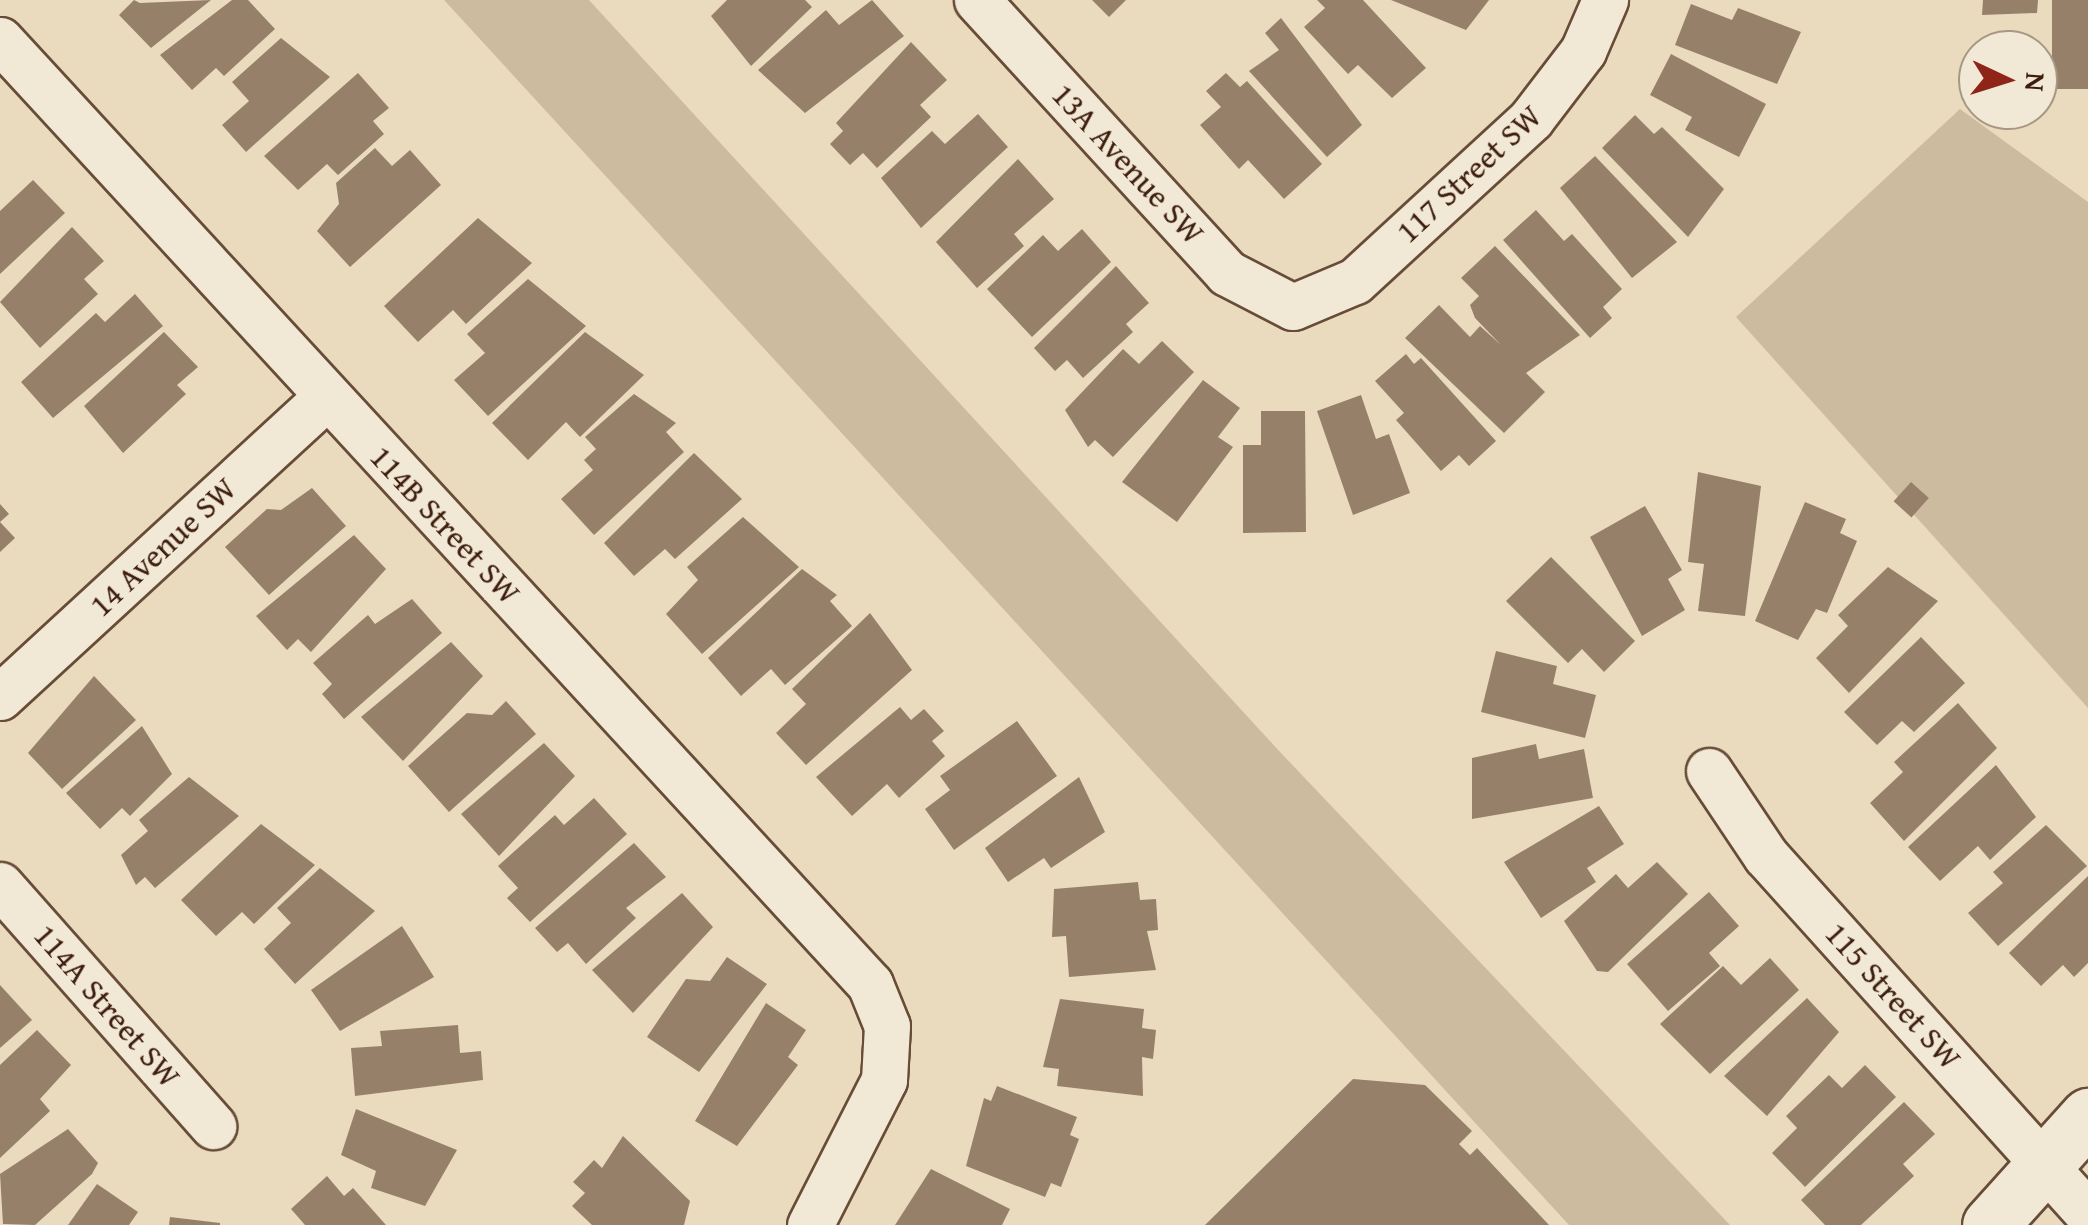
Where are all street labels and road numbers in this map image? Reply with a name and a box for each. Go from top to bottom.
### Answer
street label: 13A Avenue SW [1044,76,1212,252]
street label: 117 Street SW [1389,97,1549,251]
street label: 114B Street SW [362,438,528,612]
street label: 14 Avenue SW [82,470,244,624]
street label: 115 Street SW [1817,915,1969,1077]
street label: 114A Street SW [26,917,188,1095]

